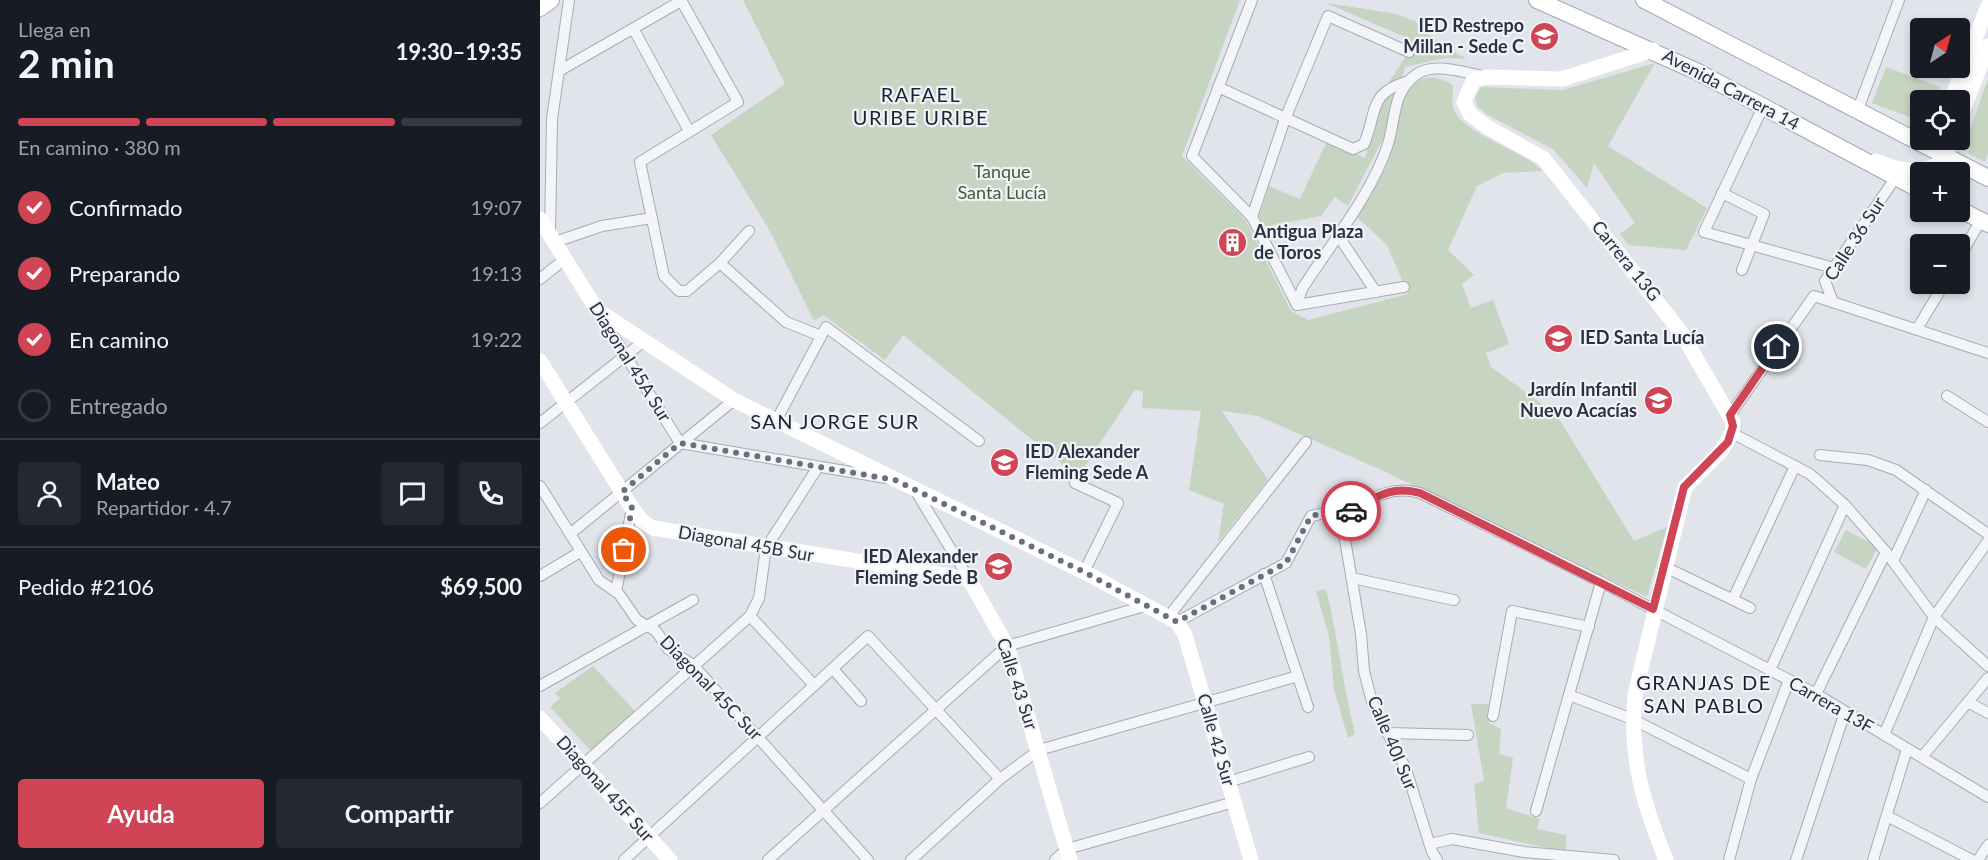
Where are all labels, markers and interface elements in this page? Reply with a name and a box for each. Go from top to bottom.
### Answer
place label: IED Restrepo Millan - Sede C [1403,14,1524,57]
text: Llega en [18,17,91,41]
north arrow [1910,18,1970,78]
map controls [1910,18,1970,294]
school or university icon: IED Restrepo Millan - Sede C [1529,20,1561,52]
text: 19:30–19:35 [396,38,522,65]
text: 2 min [18,40,115,86]
street label: Avenida Carrera 14 [1659,44,1804,135]
district label: RAFAEL URIBE URIBE [853,82,989,129]
button: locate [1910,90,1970,150]
text: En camino · 380 m [18,135,181,159]
park label: Tanque Santa Lucía [957,160,1047,203]
button: + [1910,162,1970,222]
icon: check [18,191,51,224]
street label: Calle 36 Sur [1819,192,1890,284]
text: Confirmado [69,194,182,221]
text: 19:07 [471,195,522,219]
street label: Carrera 13G [1588,216,1666,305]
place label: Antigua Plaza de Toros [1253,220,1363,263]
building icon: Antigua Plaza de Toros [1217,226,1249,258]
button: − [1910,234,1970,294]
icon: check [18,257,51,290]
text: Preparando [69,260,180,287]
text: 19:13 [471,261,522,285]
street label: Diagonal 45A Sur [585,297,677,426]
pin [1751,321,1802,372]
school or university icon: IED Santa Lucía [1543,322,1575,354]
icon: check [18,323,51,356]
text: En camino [69,326,169,353]
place label: IED Santa Lucía [1580,326,1704,348]
text: 19:22 [471,327,522,351]
icon: home [1760,330,1793,363]
place label: Jardín Infantil Nuevo Acacías [1520,378,1637,421]
school or university icon: Jardín Infantil Nuevo Acacías [1642,384,1674,416]
text: Entregado [69,392,168,419]
district label: SAN JORGE SUR [750,409,920,433]
place label: IED Alexander Fleming Sede A [1025,440,1149,483]
school or university icon: IED Alexander Fleming Sede A [988,446,1020,478]
button: person [18,462,81,525]
button: chat [381,462,444,525]
button: phone [459,462,522,525]
text: Mateo [96,468,160,495]
courier [1321,481,1381,541]
text: Repartidor · 4.7 [96,495,232,519]
icon: car [1335,495,1368,528]
street label: Diagonal 45B Sur [677,520,816,566]
pin [598,524,649,575]
icon: bag [607,533,640,566]
place label: IED Alexander Fleming Sede B [855,545,978,588]
school or university icon: IED Alexander Fleming Sede B [983,551,1015,583]
text: Pedido #2106 [18,573,154,600]
text: $69,500 [440,573,522,600]
street label: Diagonal 45C Sur [656,630,768,745]
street label: Calle 43 Sur [993,635,1043,733]
district label: GRANJAS DE SAN PABLO [1636,670,1772,717]
street label: Carrera 13F [1785,671,1878,737]
street label: Calle 42 Sur [1193,691,1241,789]
street label: Calle 40I Sur [1363,692,1423,793]
street label: Diagonal 45F Sur [552,731,660,846]
button: Ayuda [18,779,264,848]
button: Compartir [276,779,522,848]

